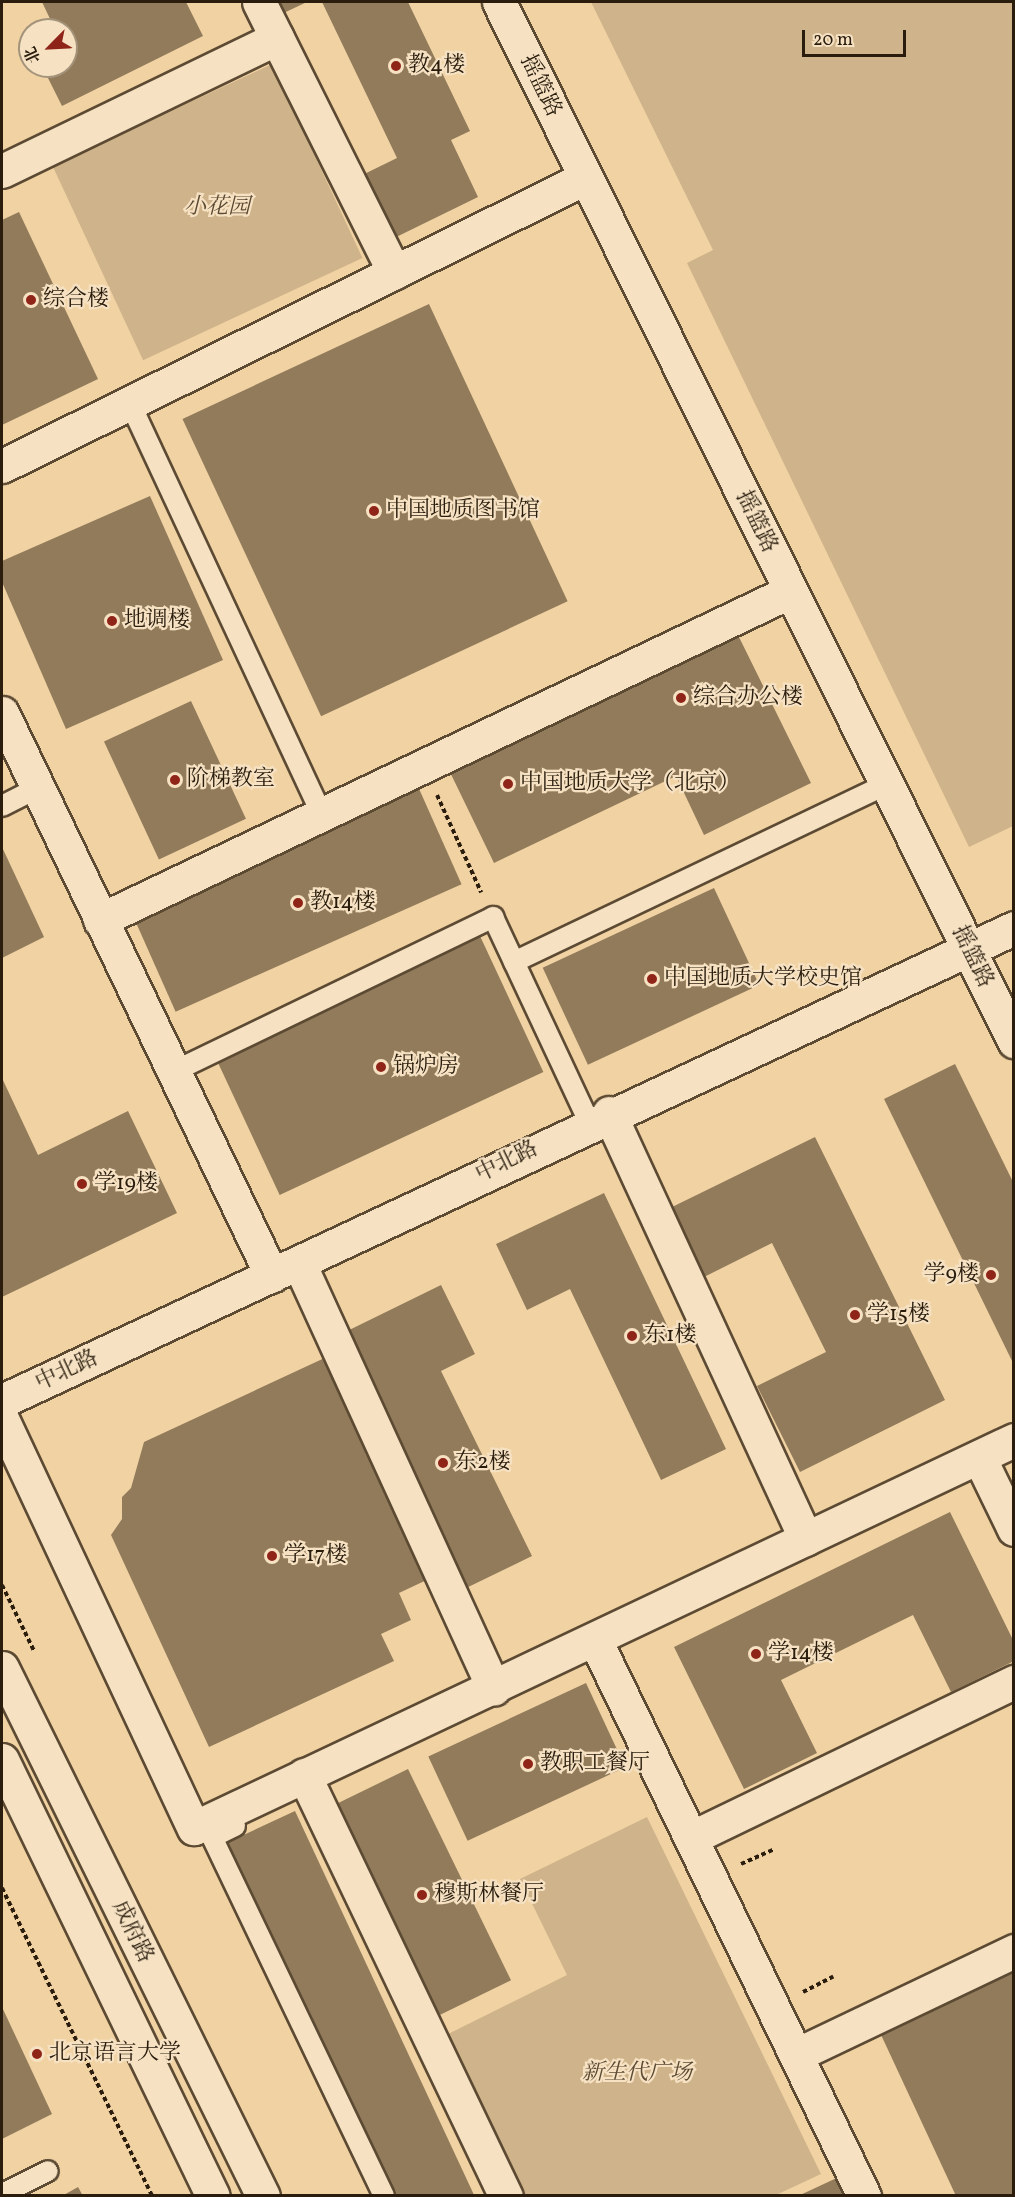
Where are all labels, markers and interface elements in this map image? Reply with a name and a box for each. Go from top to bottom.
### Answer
north arrow [18,18,78,78]
scale bar [805,18,908,56]
text: 20 m [813,28,853,53]
text: 北 [20,43,47,66]
street label: 摇篮路 [514,51,566,121]
place label: 教4楼 [408,53,465,79]
marker: 教4楼 [389,59,403,73]
park label: 小花园 [184,195,250,221]
place label: 综合楼 [43,287,109,313]
marker: 综合楼 [24,293,38,307]
street label: 摇篮路 [730,487,782,557]
place label: 中国地质图书馆 [386,498,540,524]
marker: 中国地质图书馆 [367,504,381,518]
place label: 地调楼 [124,608,190,634]
marker: 地调楼 [105,614,119,628]
place label: 综合办公楼 [693,685,803,711]
marker: 综合办公楼 [674,691,688,705]
place label: 阶梯教室 [187,767,275,793]
place label: 中国地质大学（北京） [520,771,740,797]
marker: 阶梯教室 [168,773,182,787]
marker: 中国地质大学（北京） [501,777,515,791]
place label: 教14楼 [310,890,376,916]
marker: 教14楼 [291,896,305,910]
street label: 摇篮路 [946,922,998,992]
place label: 中国地质大学校史馆 [664,966,862,992]
marker: 中国地质大学校史馆 [645,972,659,986]
place label: 锅炉房 [393,1054,459,1080]
marker: 锅炉房 [374,1060,388,1074]
street label: 中北路 [472,1136,542,1188]
place label: 学19楼 [94,1171,158,1197]
marker: 学19楼 [75,1177,89,1191]
place label: 学9楼 [924,1262,979,1288]
marker: 学9楼 [984,1268,998,1282]
place label: 学15楼 [867,1302,930,1328]
marker: 学15楼 [848,1308,862,1322]
place label: 东1楼 [644,1323,697,1349]
marker: 东1楼 [625,1329,639,1343]
street label: 中北路 [32,1345,102,1397]
place label: 东2楼 [455,1450,511,1476]
marker: 东2楼 [436,1456,450,1470]
place label: 学17楼 [284,1543,347,1569]
marker: 学17楼 [265,1549,279,1563]
place label: 学14楼 [768,1641,834,1667]
marker: 学14楼 [749,1647,763,1661]
place label: 教职工餐厅 [540,1751,650,1777]
marker: 教职工餐厅 [521,1757,535,1771]
place label: 穆斯林餐厅 [434,1882,544,1908]
marker: 穆斯林餐厅 [415,1888,429,1902]
street label: 成府路 [106,1897,158,1967]
place label: 北京语言大学 [49,2041,181,2067]
marker: 北京语言大学 [30,2047,44,2061]
park label: 新生代广场 [582,2061,692,2087]

